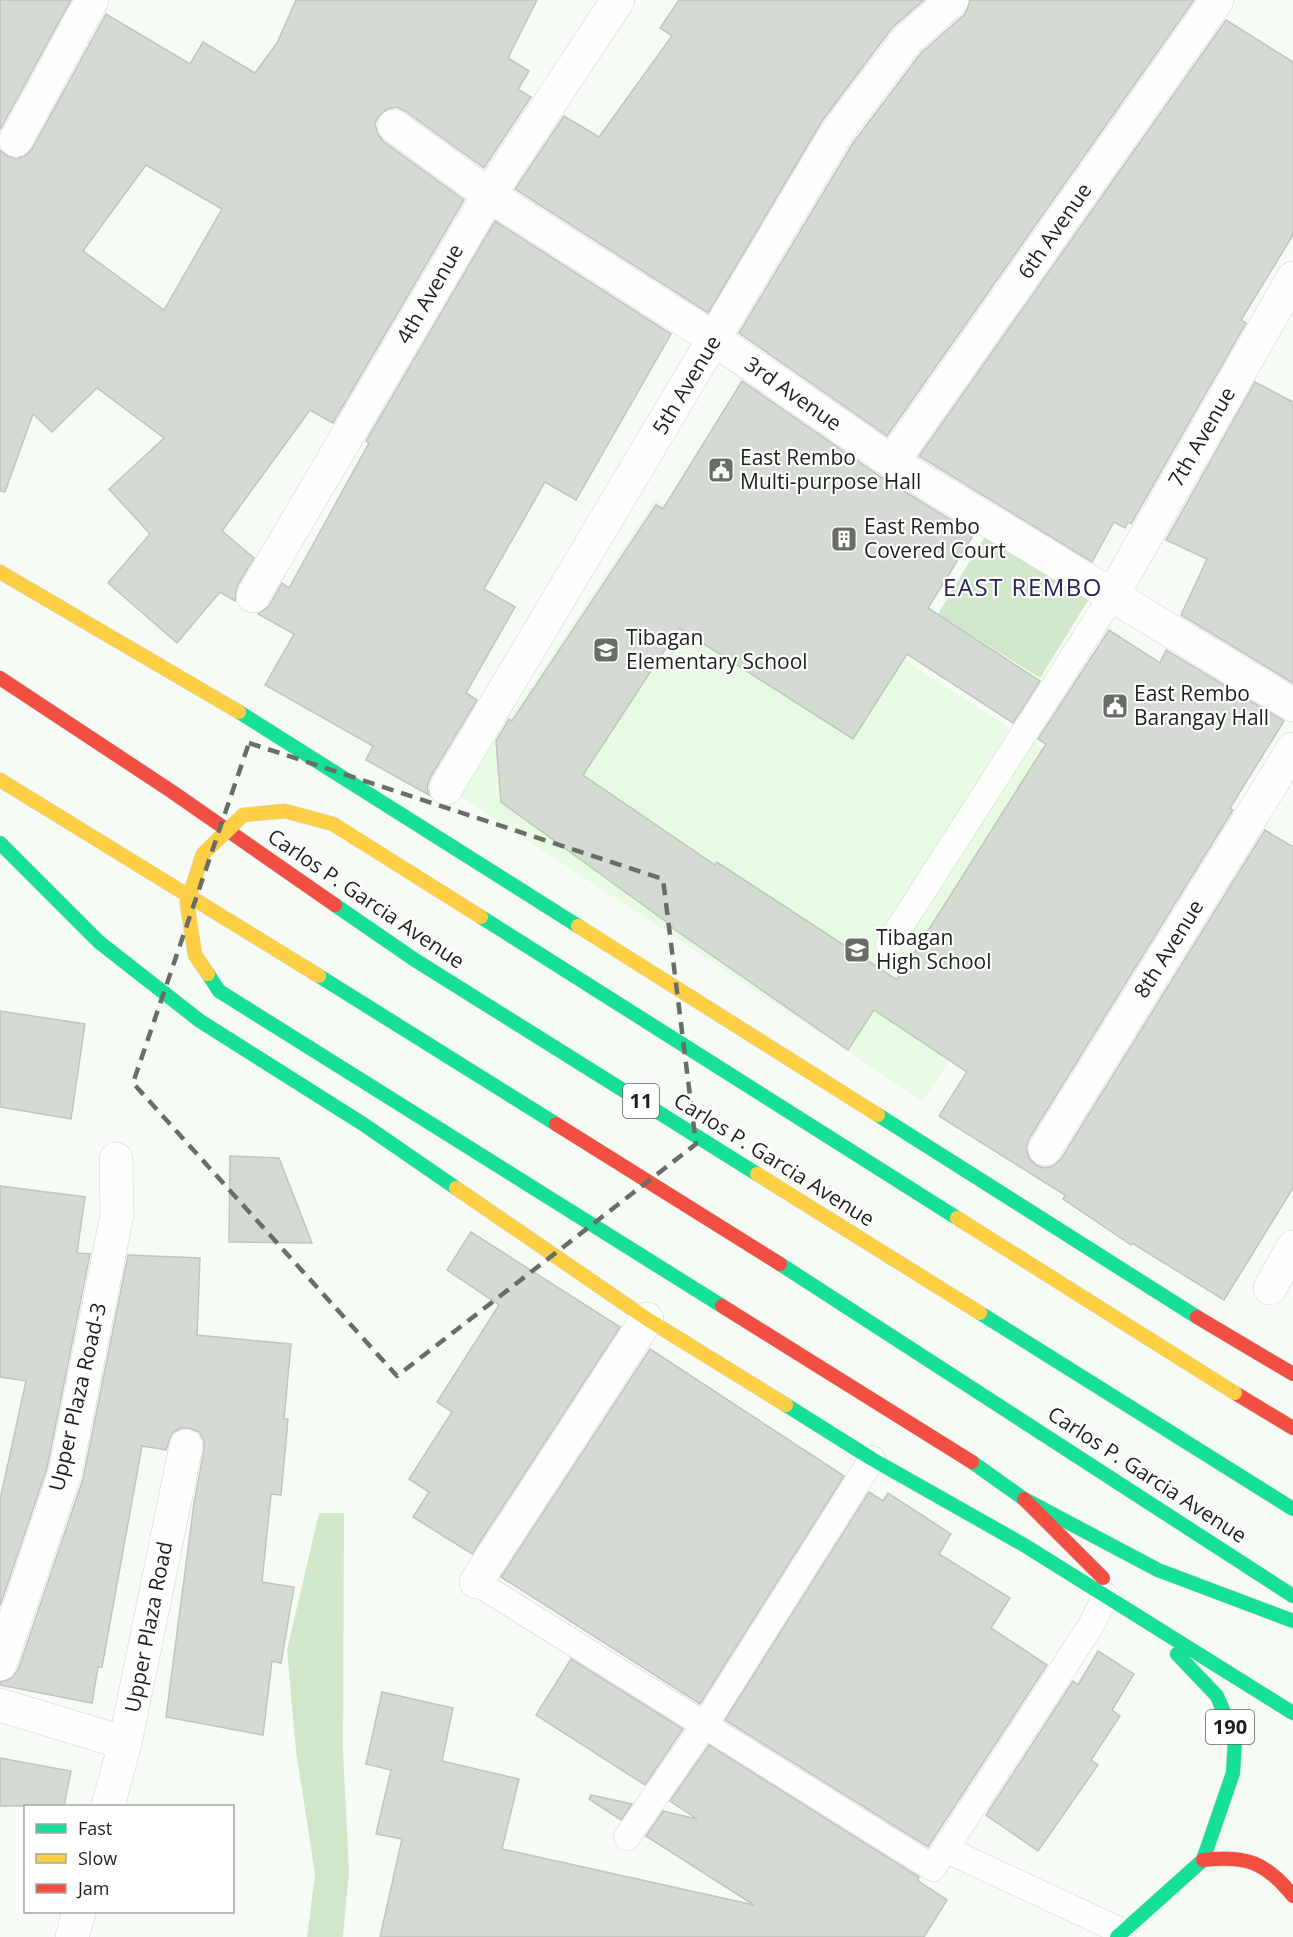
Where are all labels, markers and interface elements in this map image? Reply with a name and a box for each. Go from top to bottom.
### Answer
street label: 6th Avenue [1011,177,1097,284]
street label: 4th Avenue [389,238,469,349]
street label: 5th Avenue [646,330,727,439]
street label: 3rd Avenue [740,350,847,437]
street label: 7th Avenue [1161,381,1241,492]
place label: East Rembo Multi-purpose Hall [740,443,921,495]
public building icon: East Rembo Multi-purpose Hall [706,455,736,485]
place label: East Rembo Covered Court [864,512,1006,564]
building icon: East Rembo Covered Court [829,524,859,554]
district label: EAST REMBO [943,570,1103,603]
place label: Tibagan Elementary School [626,623,808,675]
school or university icon: Tibagan Elementary School [591,635,621,665]
place label: East Rembo Barangay Hall [1134,679,1269,731]
public building icon: East Rembo Barangay Hall [1100,691,1130,721]
street label: Carlos P. Garcia Avenue [263,822,470,975]
street label: 8th Avenue [1127,894,1209,1003]
place label: Tibagan High School [876,923,992,975]
school or university icon: Tibagan High School [842,935,872,965]
road number: 11 [623,1084,659,1118]
street label: Carlos P. Garcia Avenue [669,1086,880,1232]
street label: Upper Plaza Road-3 [42,1300,112,1494]
street label: Carlos P. Garcia Avenue [1043,1399,1252,1549]
street label: Upper Plaza Road [118,1539,178,1715]
road number: 190 [1206,1710,1254,1744]
legend [24,1805,234,1913]
text: Fast [78,1816,112,1840]
text: Slow [78,1846,117,1870]
text: Jam [76,1876,110,1900]

